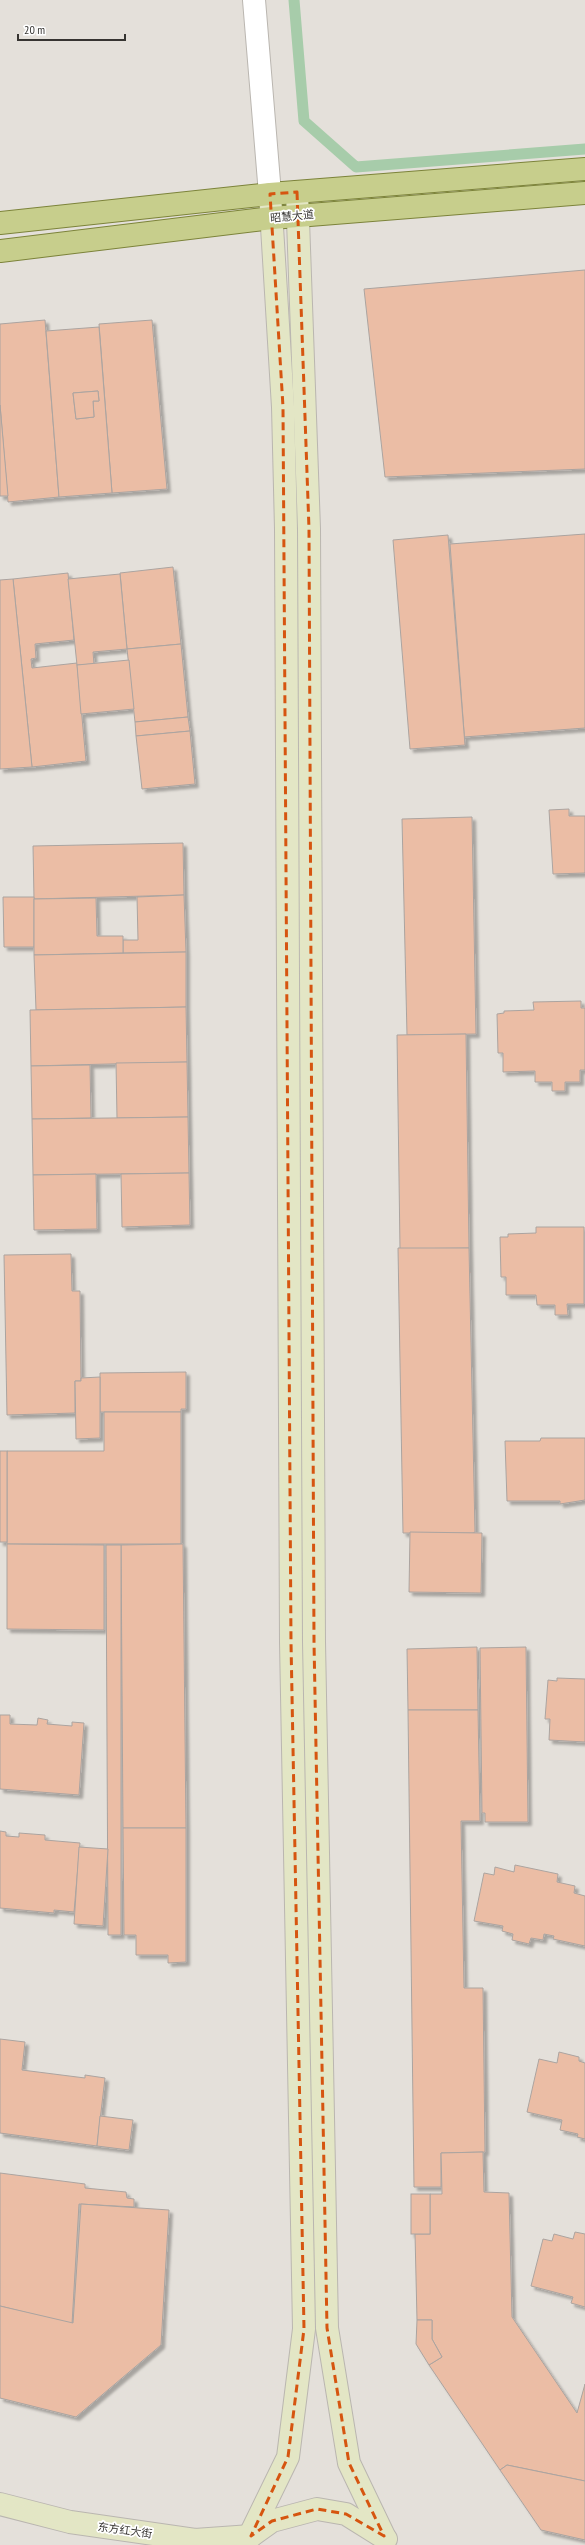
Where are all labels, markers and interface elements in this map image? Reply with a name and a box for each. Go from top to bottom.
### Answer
scale bar [18,16,125,42]
text: 20 m [24,22,45,37]
street label: 昭慧大道 [269,207,315,225]
street label: 东方红大街 [97,2519,153,2541]

